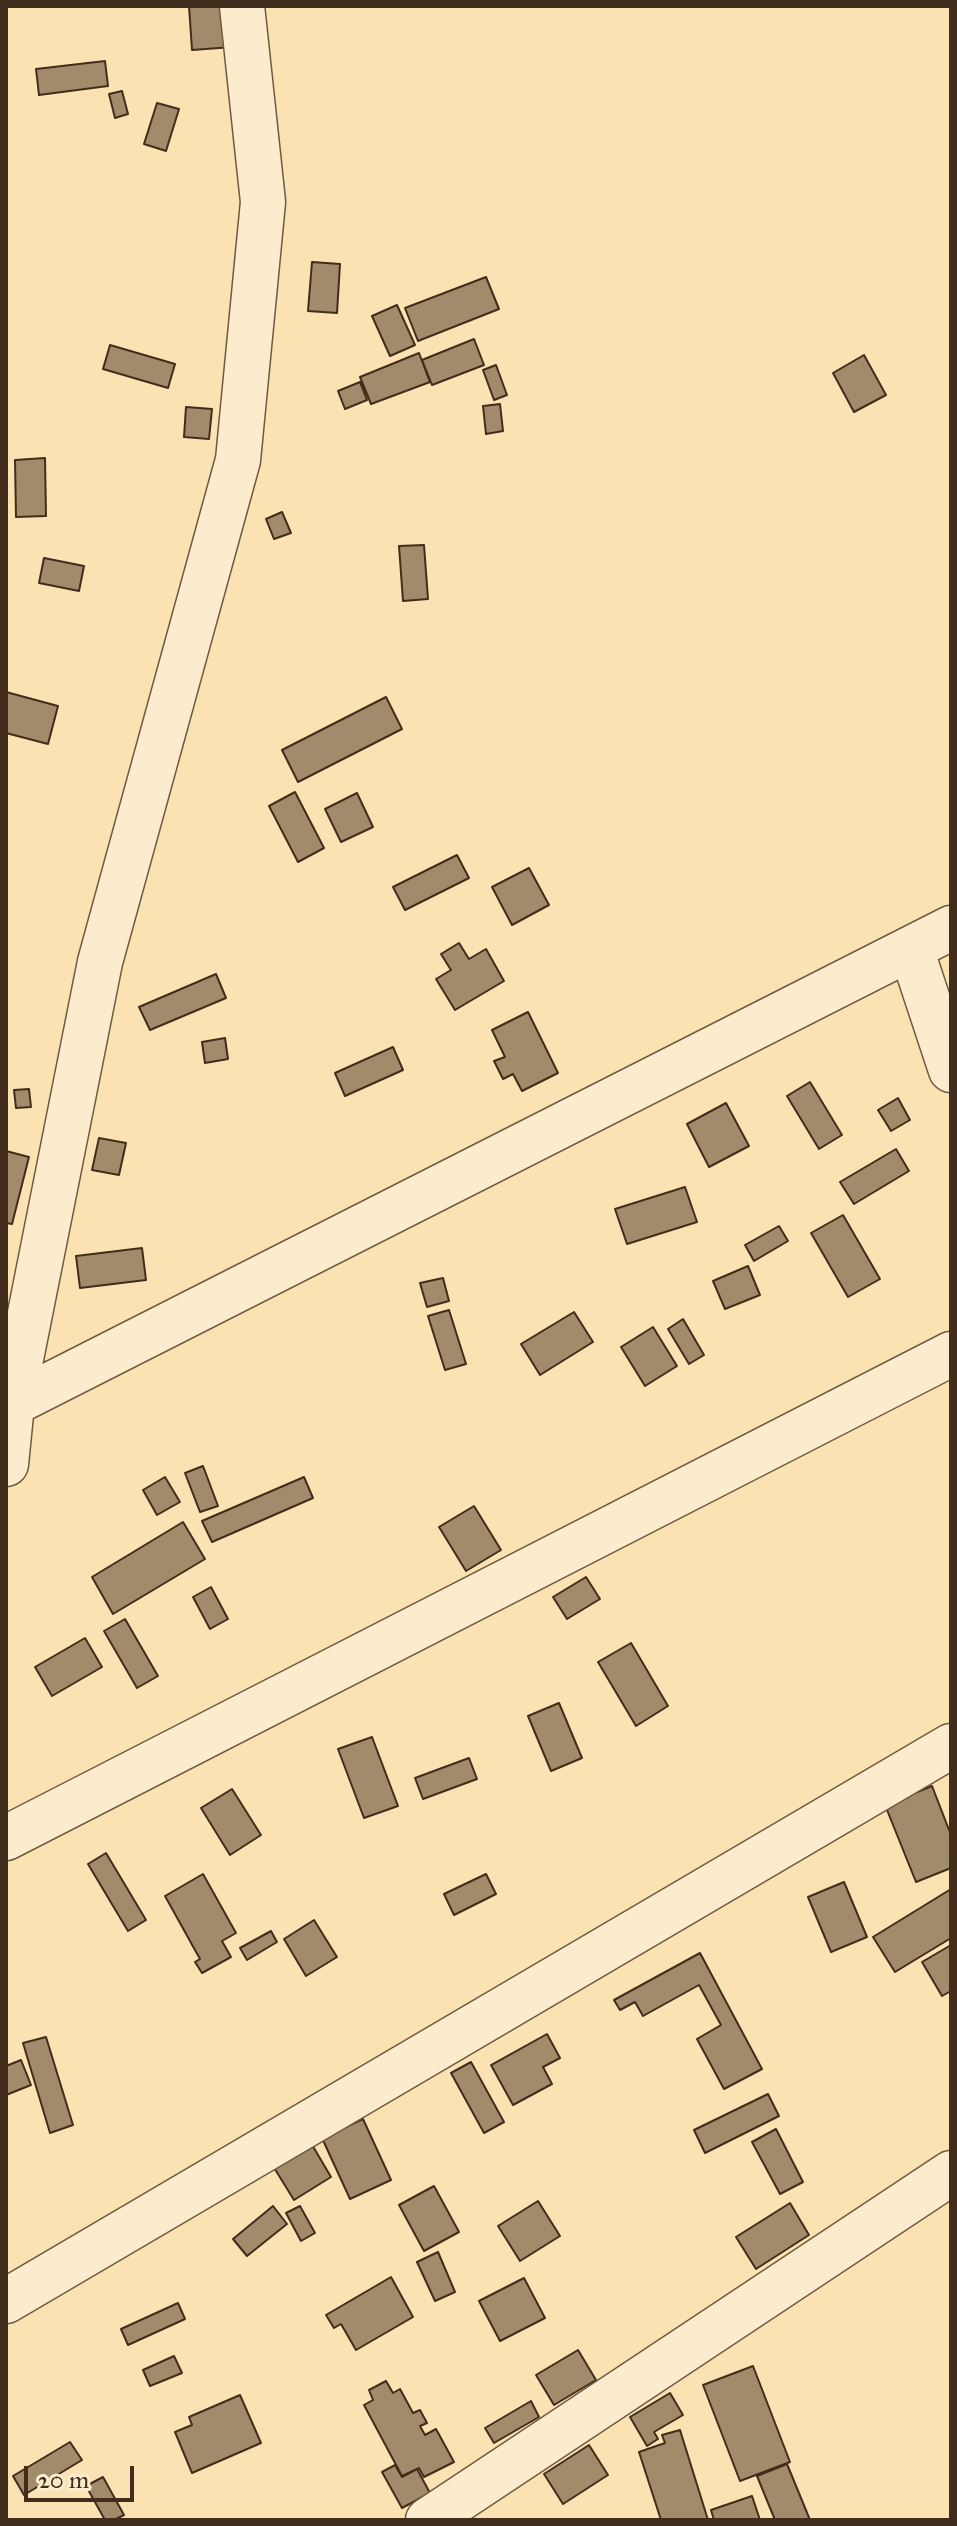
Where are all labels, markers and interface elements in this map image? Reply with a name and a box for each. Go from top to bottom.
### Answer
scale bar [28,2450,138,2500]
text: 20 m [38,2465,89,2495]

